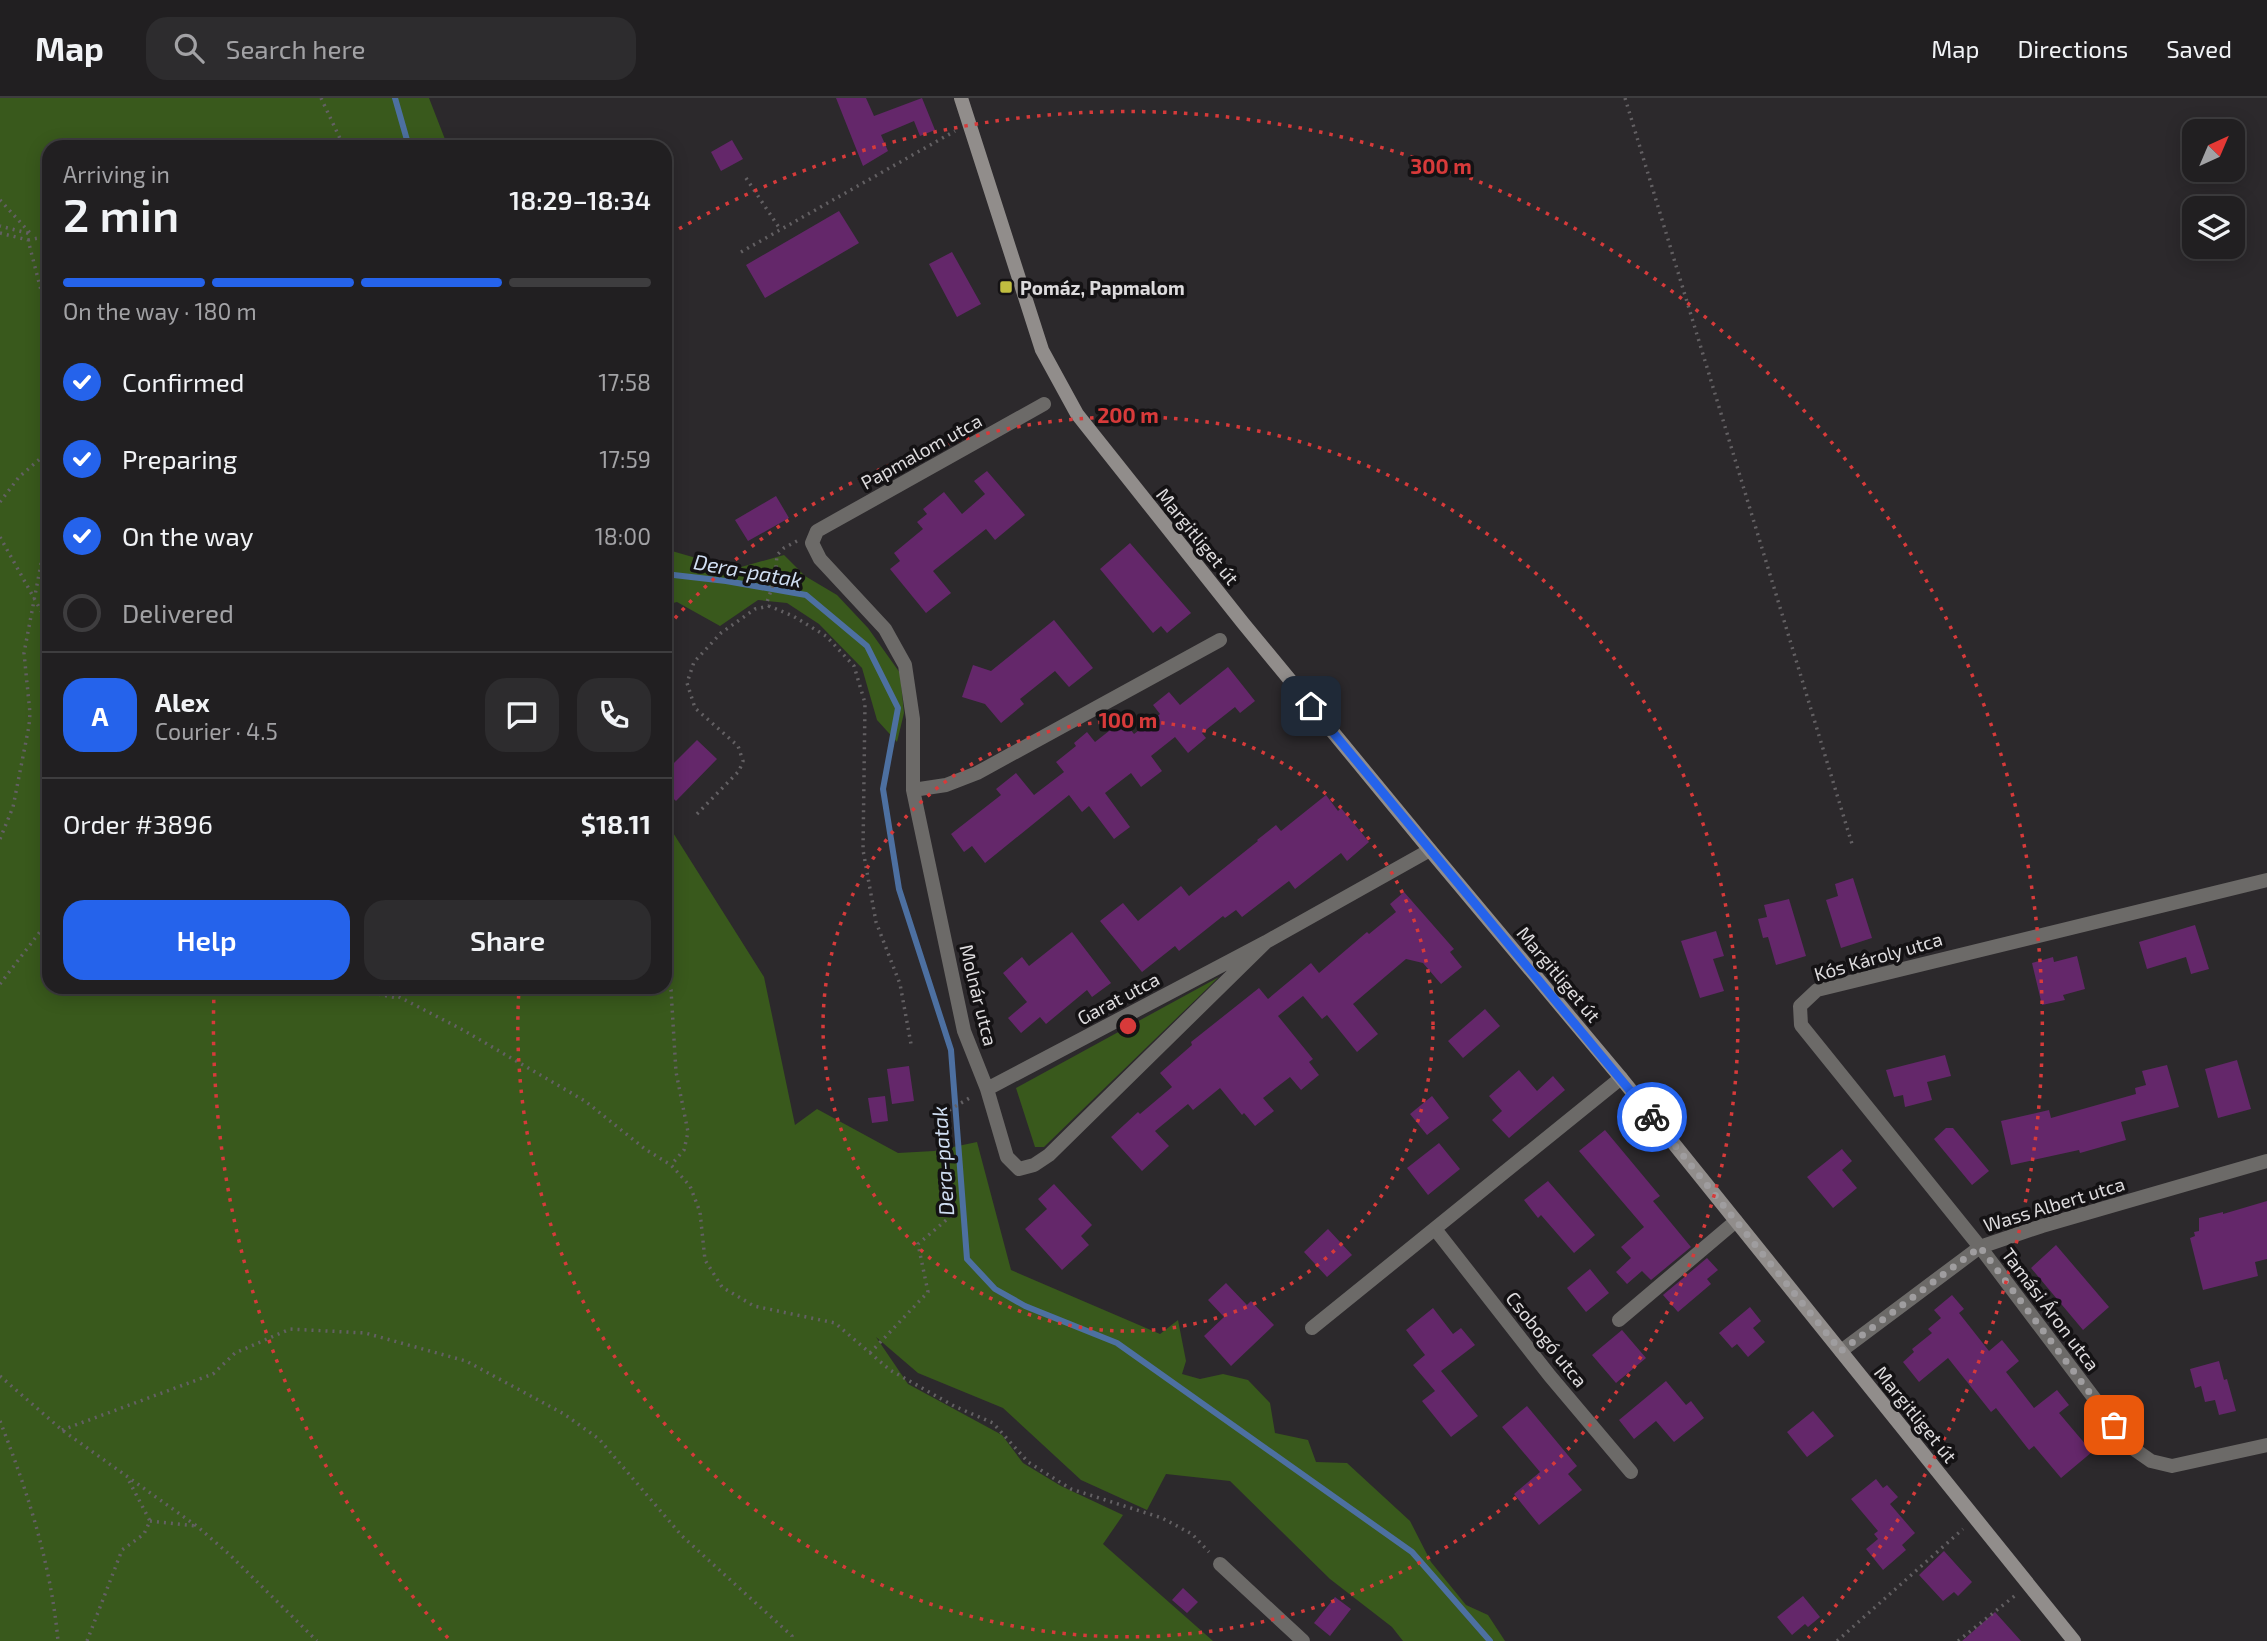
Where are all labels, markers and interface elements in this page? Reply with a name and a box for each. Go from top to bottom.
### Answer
search box [146,17,636,80]
text: Map [35,28,104,68]
icon: search [170,29,208,67]
text: Search here [226,33,365,64]
text: Map [1931,34,1979,63]
text: Directions [2017,34,2128,63]
text: Saved [2166,34,2232,63]
north arrow [2182,119,2245,182]
map controls [2182,119,2245,259]
text: 300 m [1410,153,1472,178]
text: Arriving in [63,160,170,188]
text: 18:29–18:34 [509,184,651,215]
text: 2 min [63,186,179,241]
button: layers [2182,196,2245,259]
place label: Pomáz, Papmalom [1020,276,1185,299]
marker: Pomáz, Papmalom [998,279,1014,295]
text: On the way · 180 m [63,297,257,325]
icon: check [63,363,101,401]
text: Confirmed [122,366,245,397]
text: 17:58 [598,368,651,396]
text: 200 m [1097,402,1159,427]
street label: Papmalom utca [856,408,986,494]
icon: check [63,440,101,478]
text: Preparing [122,443,237,474]
text: 17:59 [599,445,651,473]
street label: Margitliget út [1152,483,1244,589]
icon: check [63,517,101,555]
text: On the way [122,520,253,551]
text: 18:00 [595,522,651,550]
water label: Dera-patak [692,548,804,592]
text: Delivered [122,597,234,628]
pin [1281,676,1341,736]
button: chat [485,678,559,752]
button: phone [577,678,651,752]
text: Alex [155,686,210,717]
icon: home [1292,687,1330,725]
text: A [92,700,108,731]
text: 100 m [1099,707,1157,732]
text: Courier · 4.5 [155,717,278,745]
text: Order #3896 [63,808,213,839]
text: $18.11 [581,808,651,839]
button: Help [63,900,350,980]
button: Share [364,900,651,980]
street label: Margitliget út [1512,921,1606,1027]
street label: Kós Károly utca [1811,927,1945,985]
street label: Molnár utca [955,942,1003,1048]
street label: Garat utca [1073,967,1163,1029]
centre of rings [1116,1014,1140,1038]
courier [1617,1082,1687,1152]
icon: bike [1633,1098,1671,1136]
water label: Dera-patak [926,1105,958,1217]
street label: Wass Albert utca [1980,1172,2128,1236]
street label: Tamási Áron utca [1997,1243,2105,1375]
street label: Csobogó utca [1501,1287,1593,1391]
street label: Margitliget út [1870,1361,1962,1467]
pin [2084,1395,2144,1455]
icon: bag [2095,1406,2133,1444]

